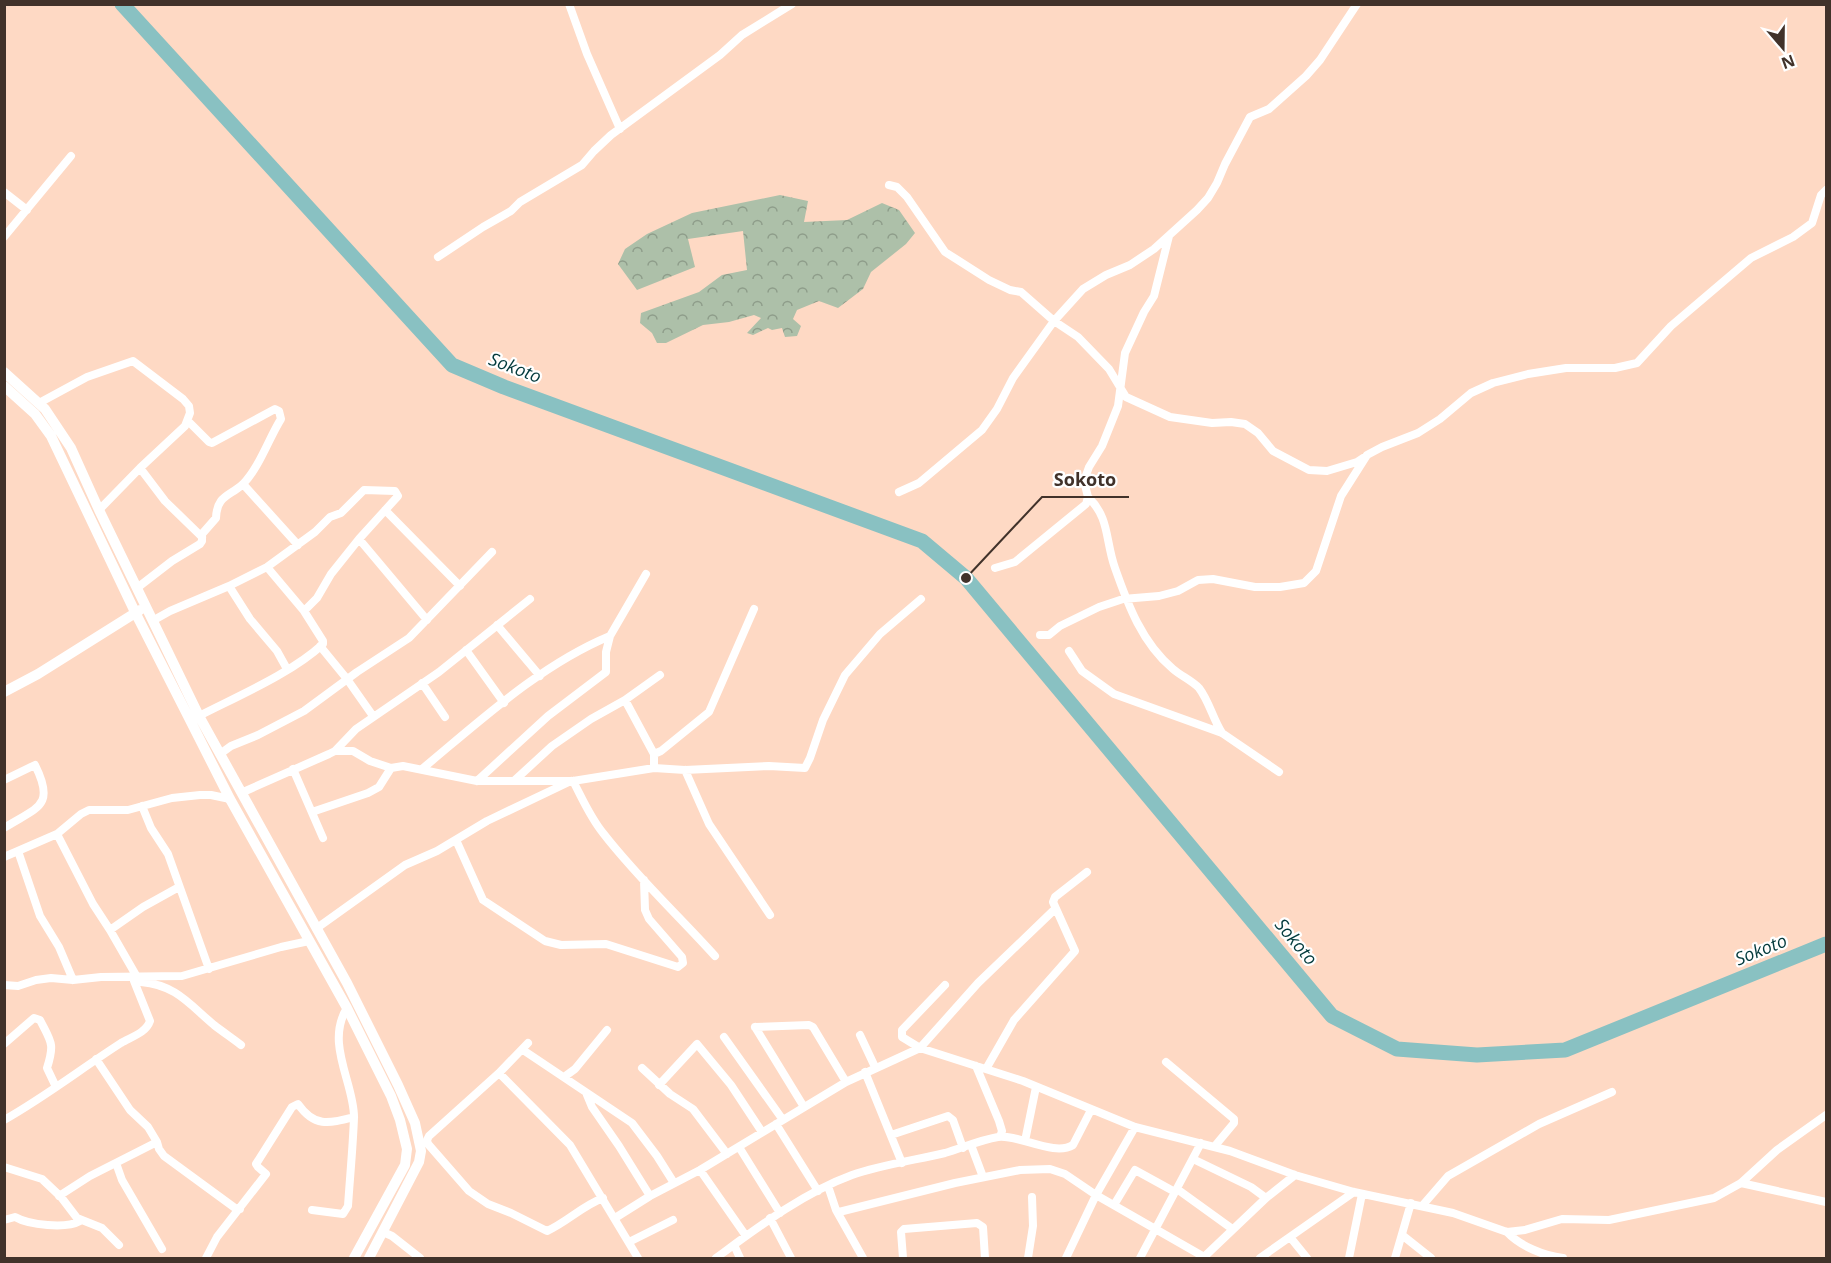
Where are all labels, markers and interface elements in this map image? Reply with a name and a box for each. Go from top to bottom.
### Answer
north arrow [1753,18,1813,78]
text: N [1778,50,1798,75]
water label: Sokoto [486,346,545,388]
callout: Sokoto [1042,461,1129,497]
text: Sokoto [1054,467,1116,491]
water label: Sokoto [1270,913,1323,970]
water label: Sokoto [1731,928,1790,970]

